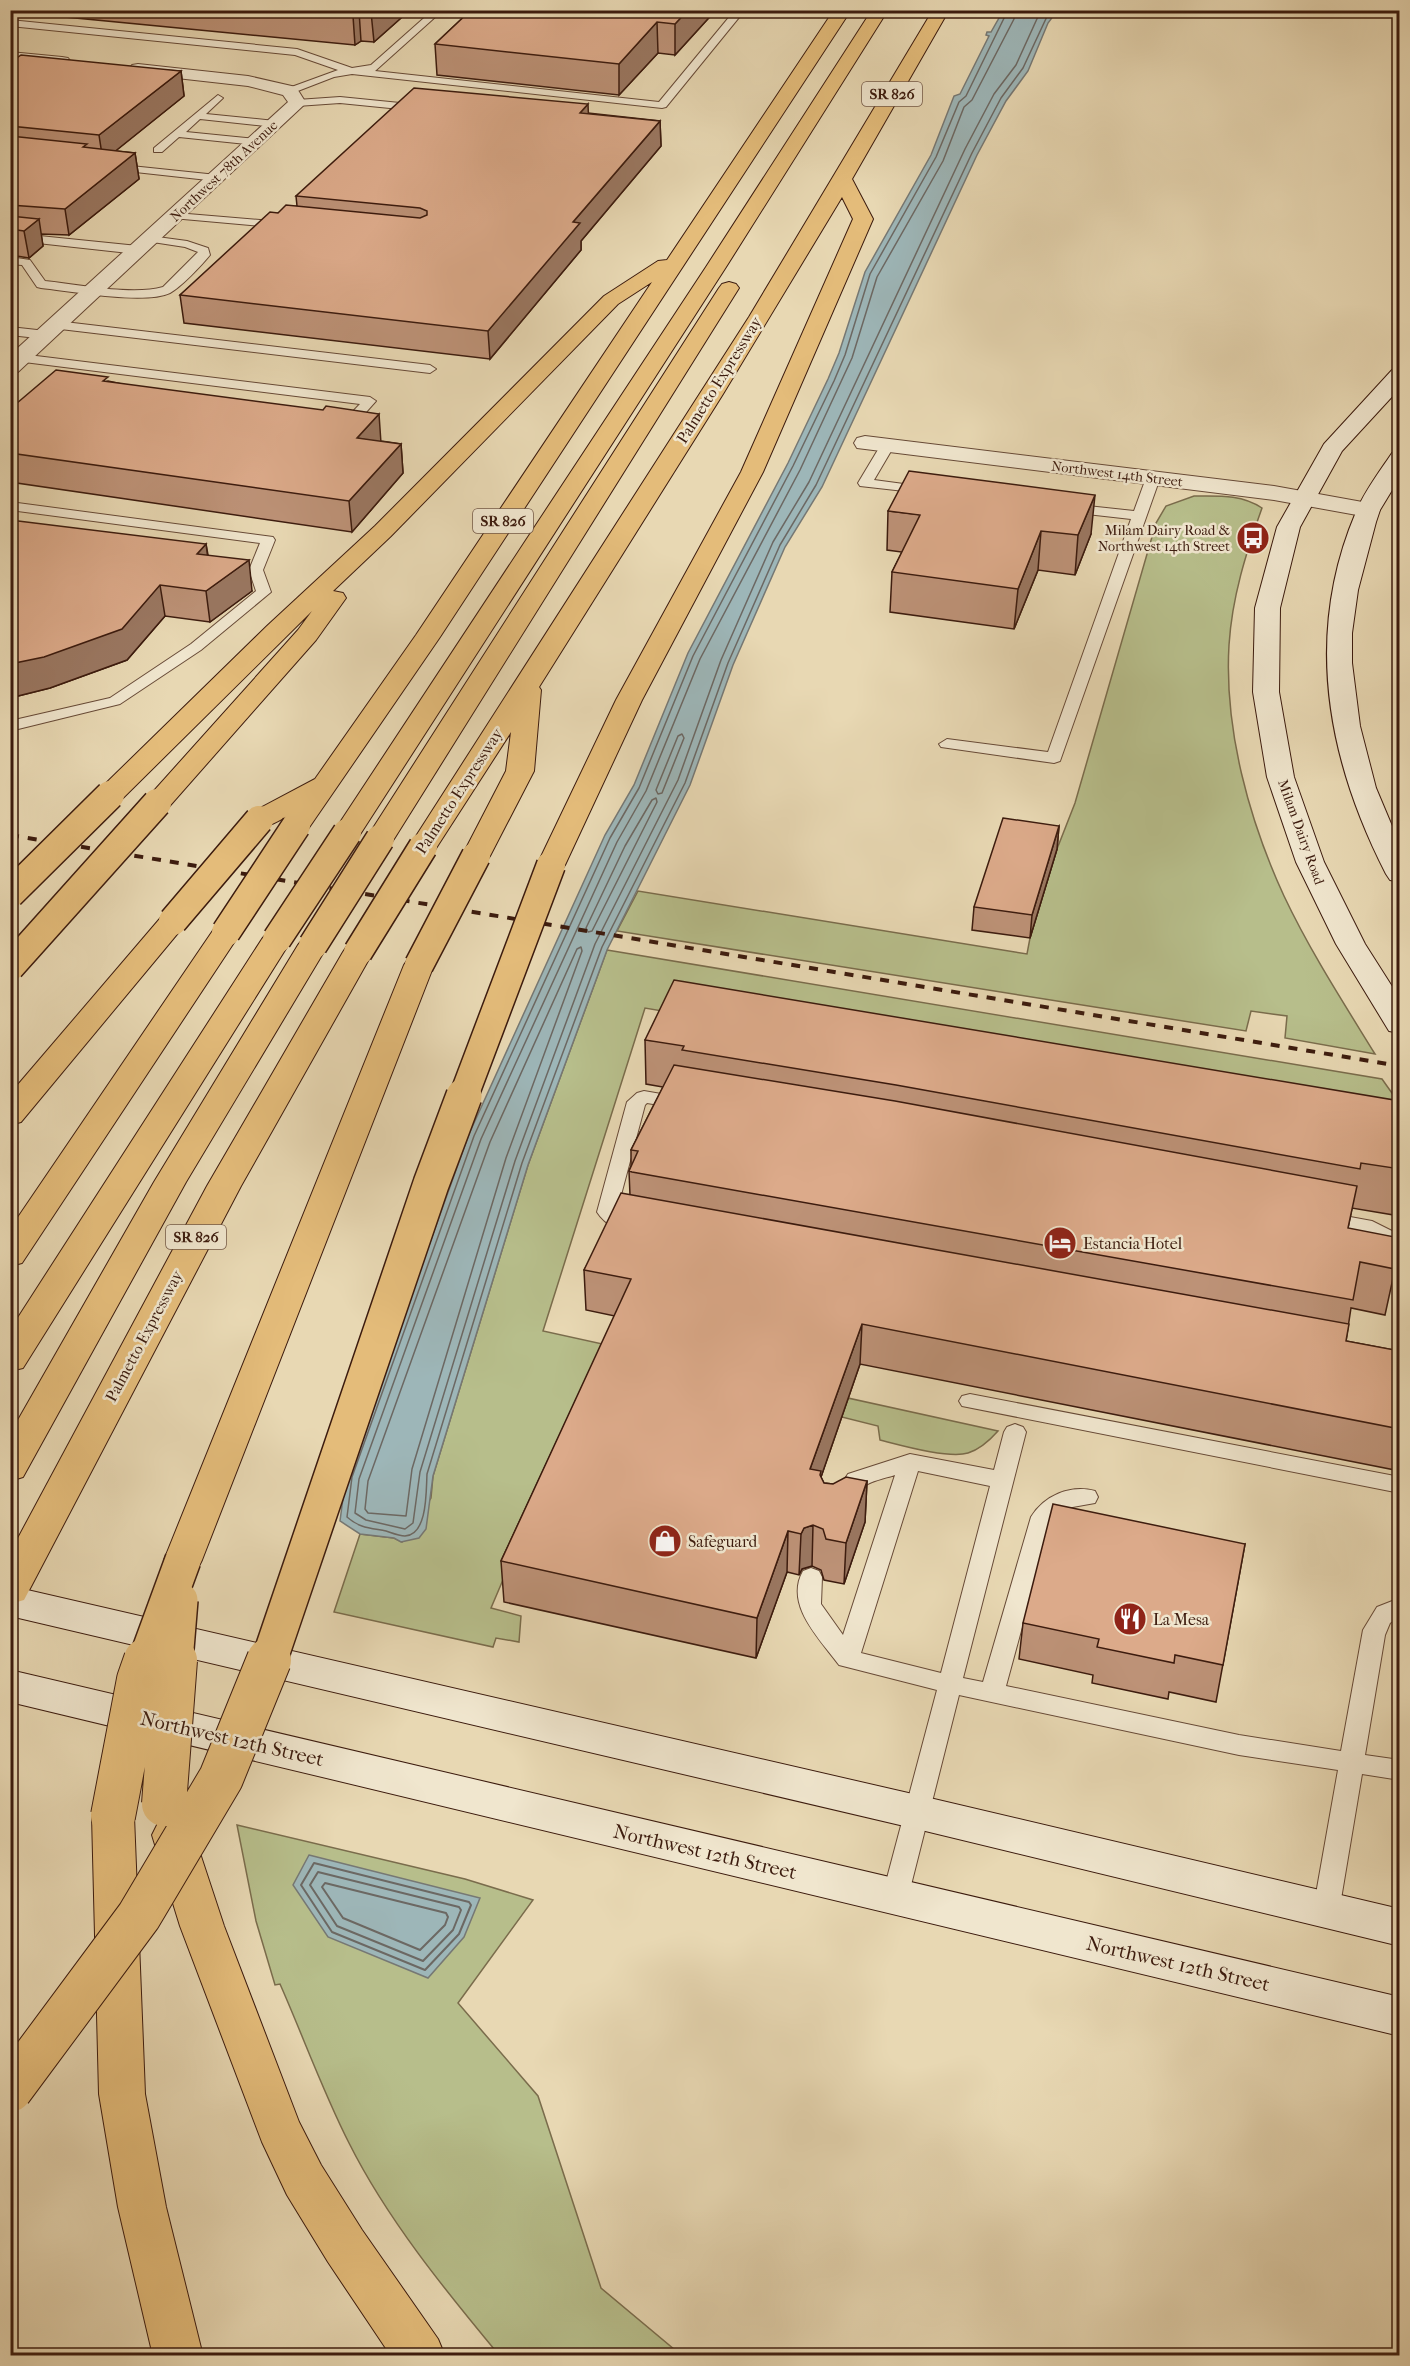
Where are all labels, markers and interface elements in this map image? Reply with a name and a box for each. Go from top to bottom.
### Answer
road number: SR 826 [862,82,922,106]
street label: Northwest 78th Avenue [167,117,281,225]
street label: Palmetto Expressway [672,313,766,447]
street label: Northwest 14th Street [1050,458,1184,490]
road number: SR 826 [473,509,533,533]
bus stop icon: Milam Dairy Road & Northwest 14th Street [1235,520,1271,556]
place label: Milam Dairy Road & Northwest 14th Street [1098,522,1230,555]
street label: Palmetto Expressway [411,724,507,857]
street label: Milam Dairy Road [1274,777,1328,887]
road number: SR 826 [166,1225,226,1249]
hotel icon: Estancia Hotel [1042,1225,1078,1261]
place label: Estancia Hotel [1083,1234,1183,1253]
street label: Palmetto Expressway [101,1267,187,1405]
shop icon: Safeguard [647,1523,683,1559]
place label: Safeguard [688,1532,758,1551]
restaurant icon: La Mesa [1112,1601,1148,1637]
place label: La Mesa [1153,1610,1210,1629]
street label: Northwest 12th Street [138,1707,326,1771]
street label: Northwest 12th Street [611,1820,799,1884]
street label: Northwest 12th Street [1084,1932,1272,1996]

